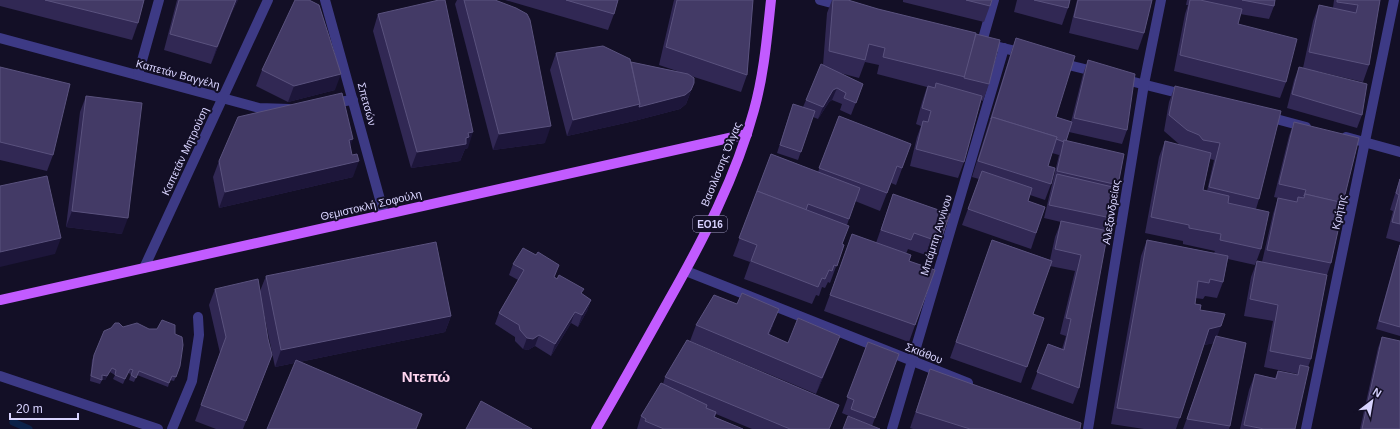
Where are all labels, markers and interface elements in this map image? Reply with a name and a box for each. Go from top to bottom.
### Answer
street label: Καπετάν Βαγγέλη [135,57,221,91]
street label: Σπετσών [356,81,379,127]
street label: Καπετάν Μητρούση [159,105,211,197]
street label: Βασιλίσσης Όλγας [699,120,743,208]
street label: Αλεξανδρείας [1100,179,1122,245]
street label: Θεμιστοκλή Σοφούλη [319,188,423,222]
street label: Μπάμπη Αννίνου [918,193,954,277]
street label: Κρήτης [1329,193,1349,231]
road number: ΕΟ16 [693,216,727,232]
street label: Σκιάθου [903,340,945,366]
district label: Ντεπώ [402,368,451,385]
north arrow [1352,381,1392,421]
text: N [1371,385,1384,400]
scale bar [10,395,78,421]
text: 20 m [16,402,43,416]

